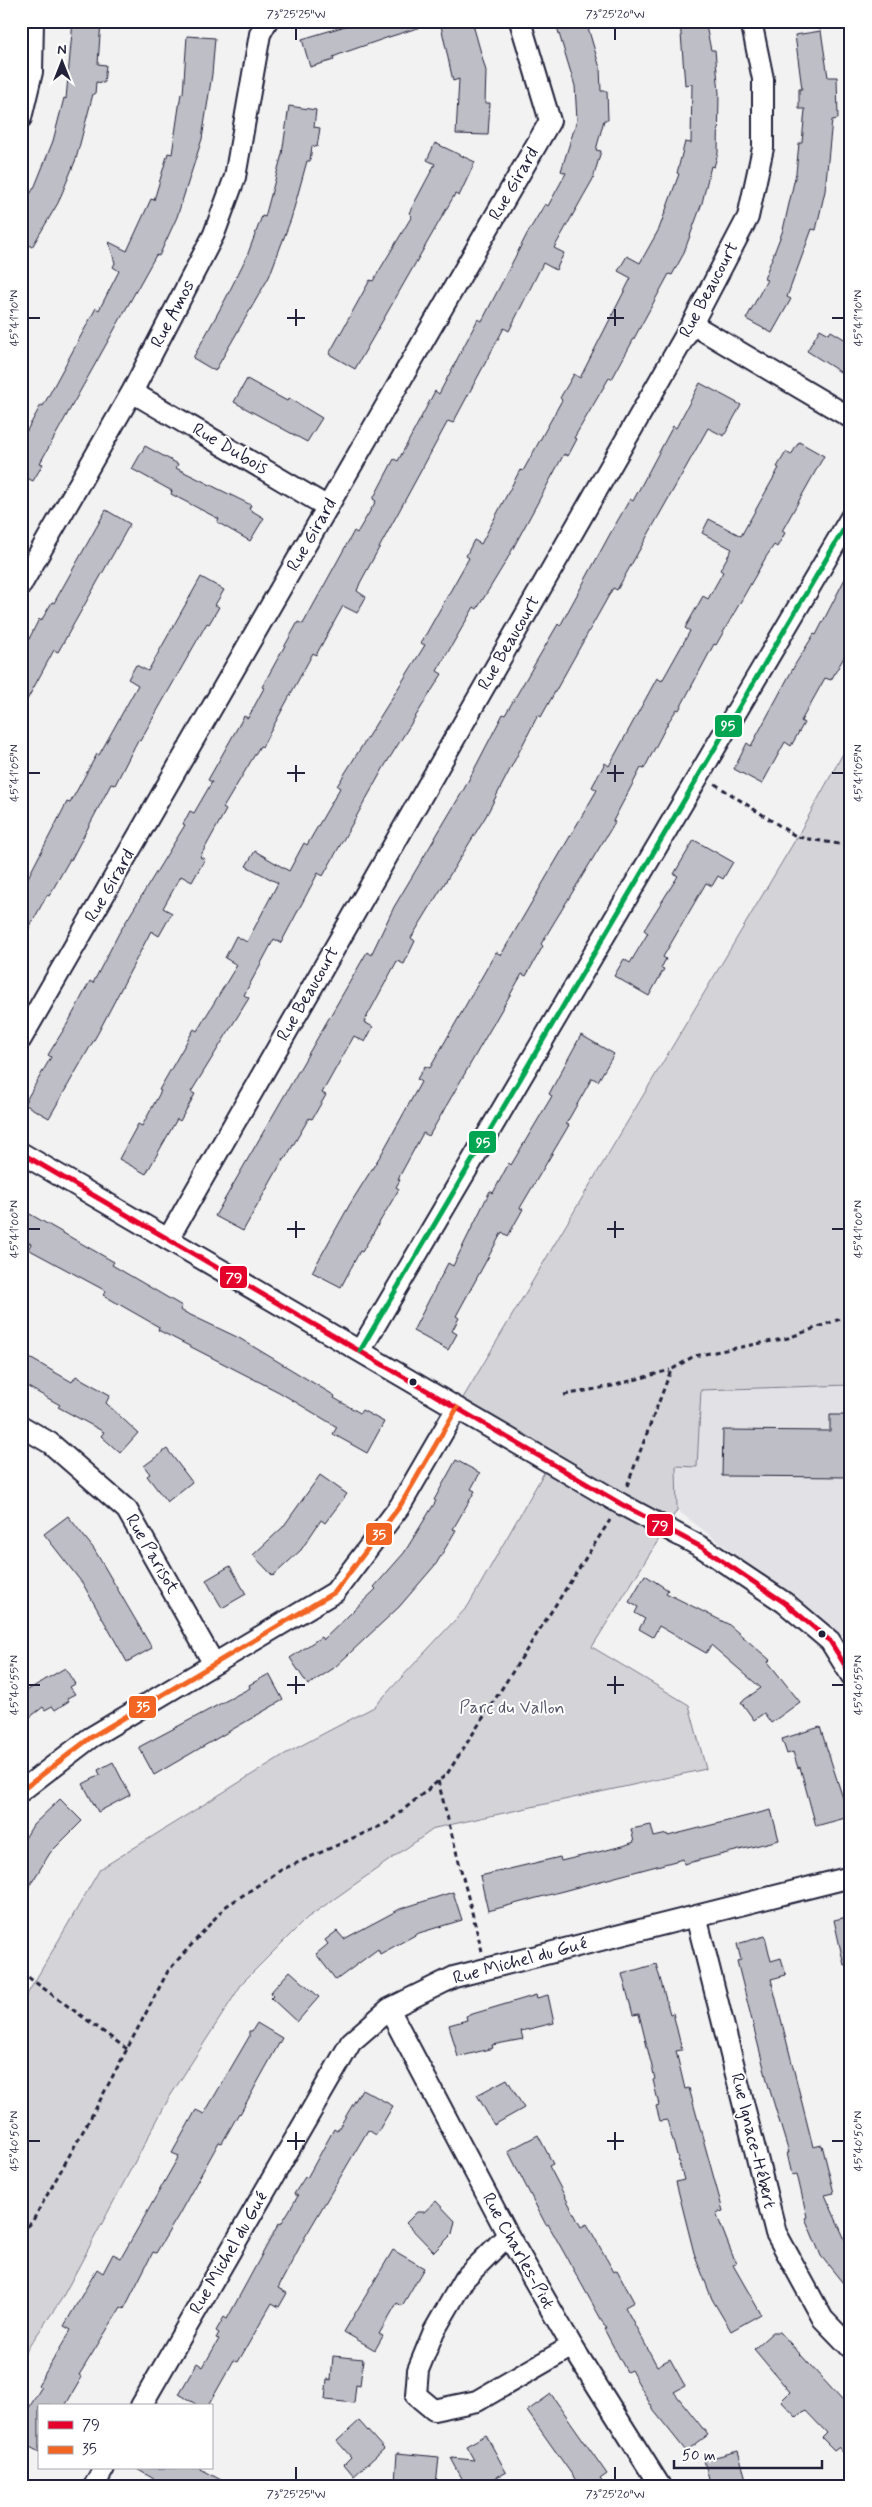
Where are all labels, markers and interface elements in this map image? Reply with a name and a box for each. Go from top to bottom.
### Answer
text: 73°25'25"W [267,7,325,23]
text: 73°25'20"W [585,7,645,23]
north arrow [38,38,88,88]
text: N [57,41,67,59]
street label: Rue Girard [483,143,545,225]
street label: Rue Beaucourt [674,238,744,342]
street label: Rue Amos [145,276,201,352]
text: 45°41'10"N [7,290,23,346]
text: 45°41'10"N [851,290,867,346]
street label: Rue Dubois [188,418,272,480]
street label: Rue Girard [281,494,343,576]
street label: Rue Beaucourt [472,591,546,695]
line badge: 95 [714,714,743,738]
text: 95 [721,717,736,735]
text: 45°41'05"N [7,744,23,802]
text: 45°41'05"N [851,744,867,802]
street label: Rue Girard [79,845,141,927]
street label: Rue Beaucourt [271,942,345,1046]
line badge: 95 [468,1130,497,1154]
text: 95 [476,1134,491,1152]
text: 45°41'00"N [7,1200,23,1258]
text: 45°41'00"N [851,1200,867,1258]
line badge: 79 [219,1265,248,1289]
text: 79 [226,1269,242,1287]
unlabelled marker [408,1377,418,1387]
street label: Rue Parisot [120,1510,185,1599]
line badge: 79 [646,1513,674,1537]
text: 79 [652,1517,668,1535]
line badge: 35 [365,1522,393,1546]
text: 35 [372,1526,386,1544]
unlabelled marker [817,1629,827,1639]
text: 45°40'55"N [7,1655,23,1715]
text: 45°40'55"N [851,1655,867,1715]
line badge: 35 [128,1695,157,1719]
park label: Parc du Vallon [459,1696,565,1720]
text: 35 [136,1698,150,1716]
street label: Rue Michel du Gué [450,1932,590,1990]
street label: Rue Ignace-Hébert [725,2071,782,2212]
text: 45°40'50"N [7,2111,23,2171]
text: 45°40'50"N [851,2111,867,2171]
street label: Rue Michel du Gué [184,2187,274,2319]
street label: Rue Charles-Piot [476,2189,560,2314]
legend [38,2404,212,2470]
text: 79 [82,2416,100,2436]
scale bar [674,2437,822,2469]
text: 35 [82,2440,97,2460]
text: 50 m [682,2446,716,2466]
text: 73°25'25"W [267,2487,325,2503]
text: 73°25'20"W [585,2487,645,2503]

